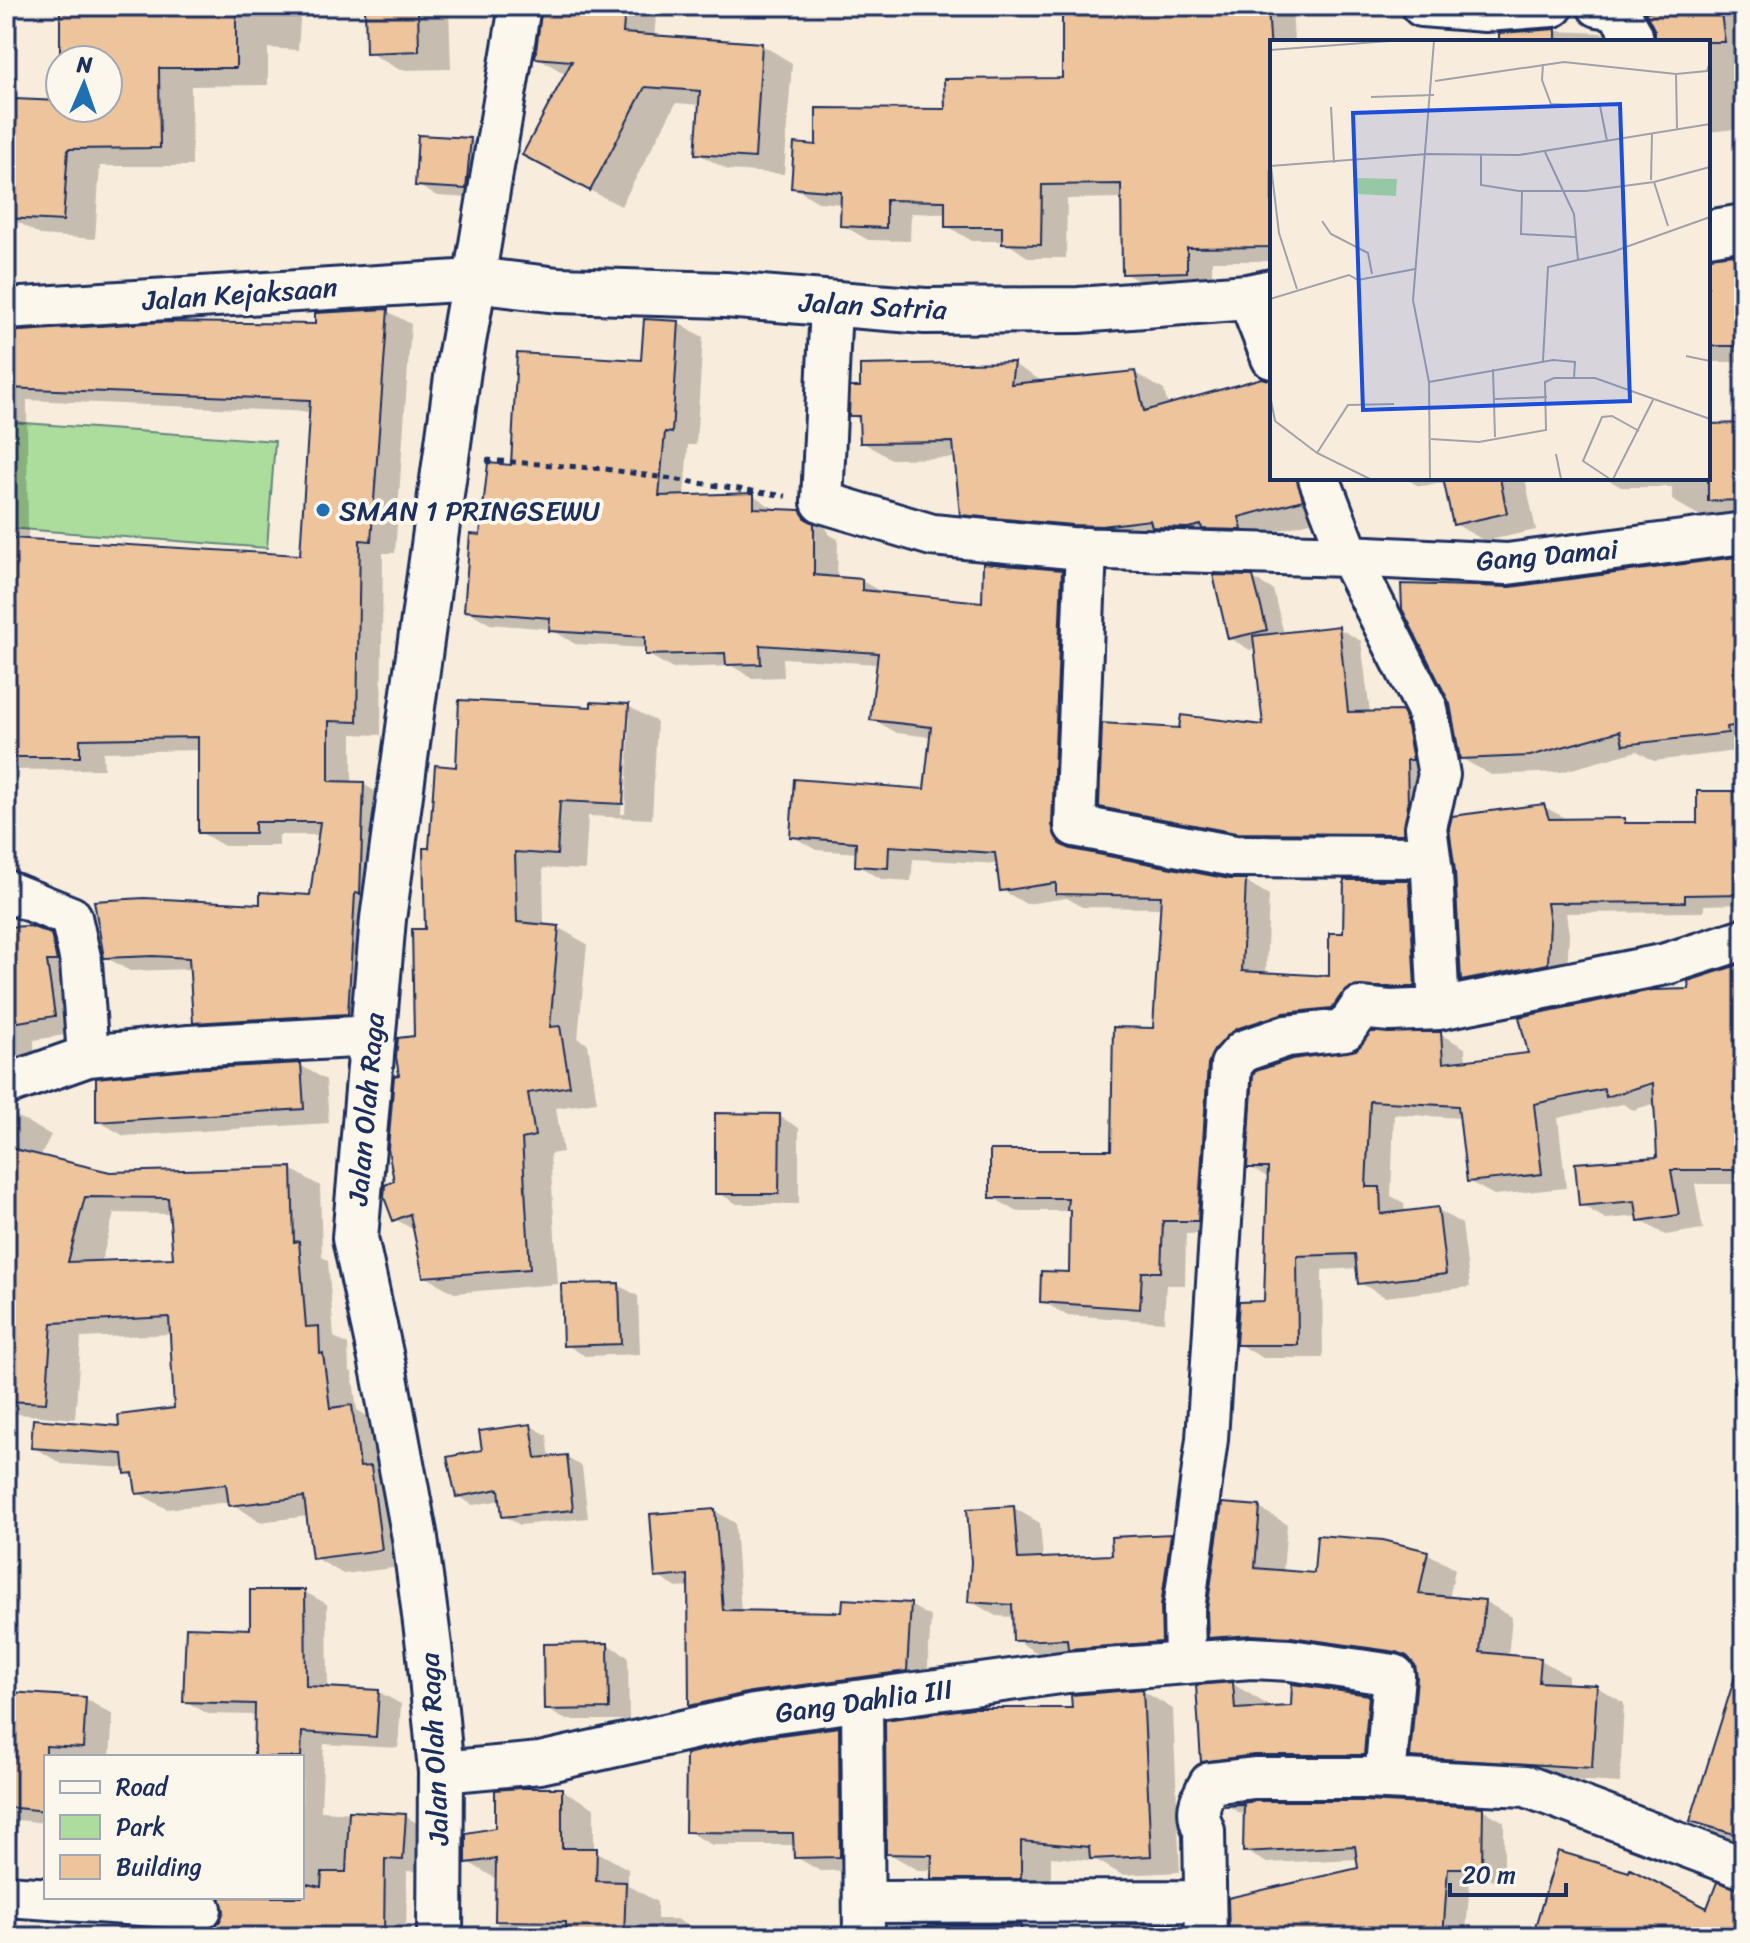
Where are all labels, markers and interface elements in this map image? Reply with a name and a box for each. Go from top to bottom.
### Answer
inset map [1270,40,1710,480]
north arrow [44,44,124,124]
text: N [75,45,94,84]
street label: Jalan Kejaksaan [140,263,339,325]
street label: Jalan Satria [797,278,949,334]
place label: SMAN 1 PRINGSEWU [339,486,601,535]
marker: SMAN 1 PRINGSEWU [314,501,332,519]
street label: Gang Damai [1474,524,1621,586]
street label: Jalan Olah Raga [333,1010,399,1208]
street label: Jalan Olah Raga [404,1650,464,1848]
street label: Gang Dahlia III [772,1664,956,1738]
legend [44,1755,304,1899]
text: Road [116,1766,170,1808]
text: Park [116,1806,165,1848]
text: Building [116,1846,202,1888]
scale bar [1450,1847,1566,1897]
text: 20 m [1462,1854,1516,1896]

